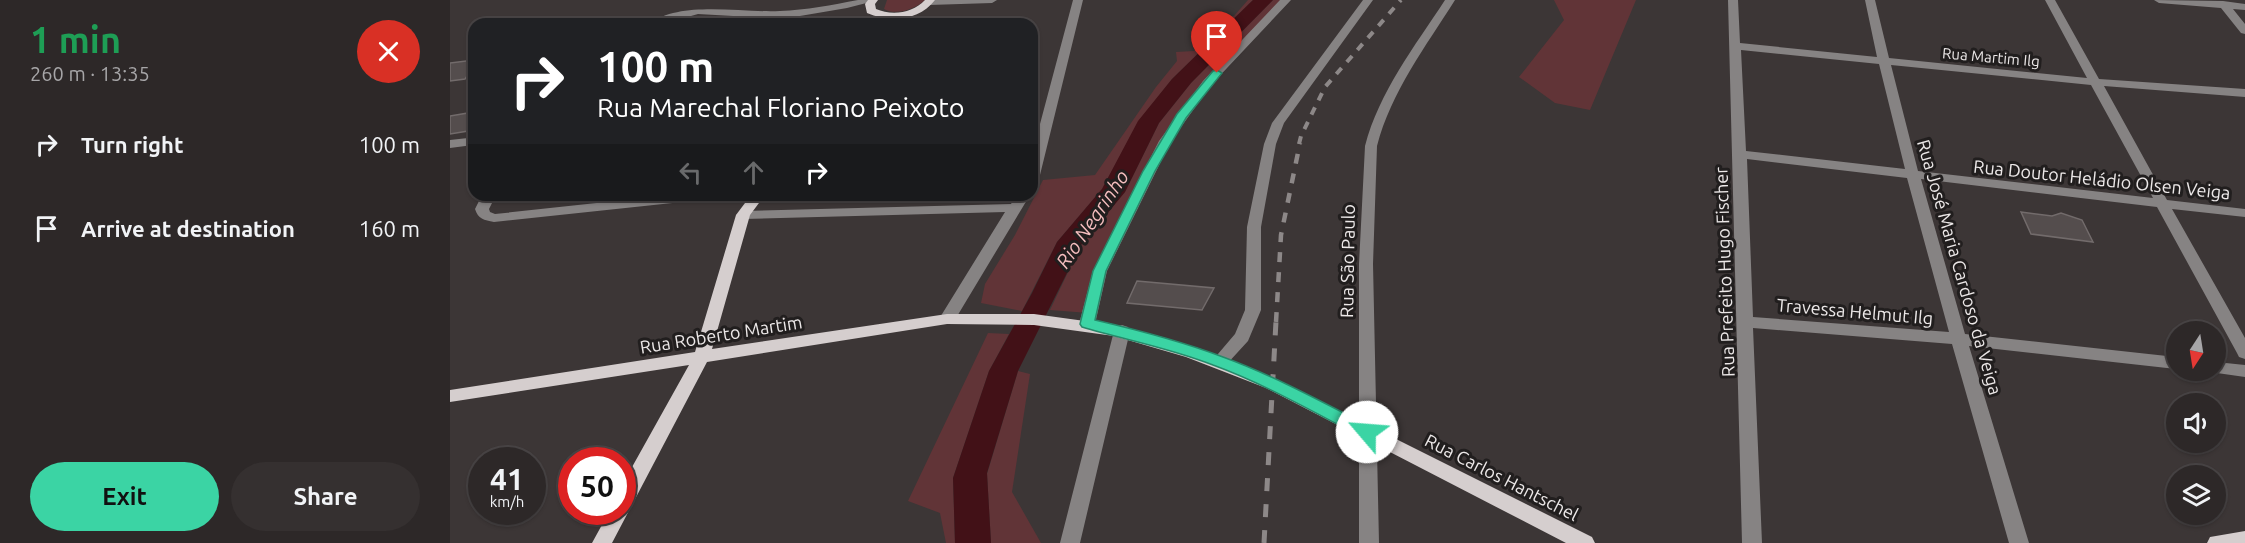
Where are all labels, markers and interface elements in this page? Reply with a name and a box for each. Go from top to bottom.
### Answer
pin [1191,11,1242,73]
text: 1 min [30,19,121,60]
button: close [357,20,420,83]
icon: arrive [1200,20,1233,53]
icon: right [498,42,576,120]
text: 100 m [597,43,714,90]
street label: Rua Martim Ilg [1942,44,2040,70]
text: 260 m · 13:35 [30,62,150,85]
text: Rua Marechal Floriano Peixoto [597,92,965,122]
icon: right [30,128,63,161]
text: Turn right [81,132,183,157]
text: 100 m [359,132,420,157]
street label: Rua José Maria Cardoso da Veiga [1914,137,2006,397]
icon: left [674,156,707,189]
icon: ahead [737,156,770,189]
icon: right [800,156,833,189]
street label: Rua Doutor Heládio Olsen Veiga [1972,156,2232,202]
water label: Rio Negrinho [1051,166,1133,272]
street label: Rua Prefeito Hugo Fischer [1710,166,1738,377]
street label: Rua São Paulo [1336,204,1358,318]
icon: arrive [30,212,63,245]
text: Arrive at destination [81,216,295,241]
text: 160 m [359,216,420,241]
street label: Travessa Helmut Ilg [1776,294,1934,328]
street label: Rua Roberto Martim [638,311,804,357]
north arrow [2166,321,2226,381]
map controls [2166,321,2226,525]
button: sound [2166,393,2226,453]
position arrow [1335,400,1399,464]
street label: Rua Carlos Hantschel [1422,430,1582,524]
speed limit sign: 50 [558,447,636,525]
button: Exit [30,462,219,531]
button: Share [231,462,420,531]
text: 41 [490,462,524,496]
button: layers [2166,465,2226,525]
text: km/h [490,493,524,510]

